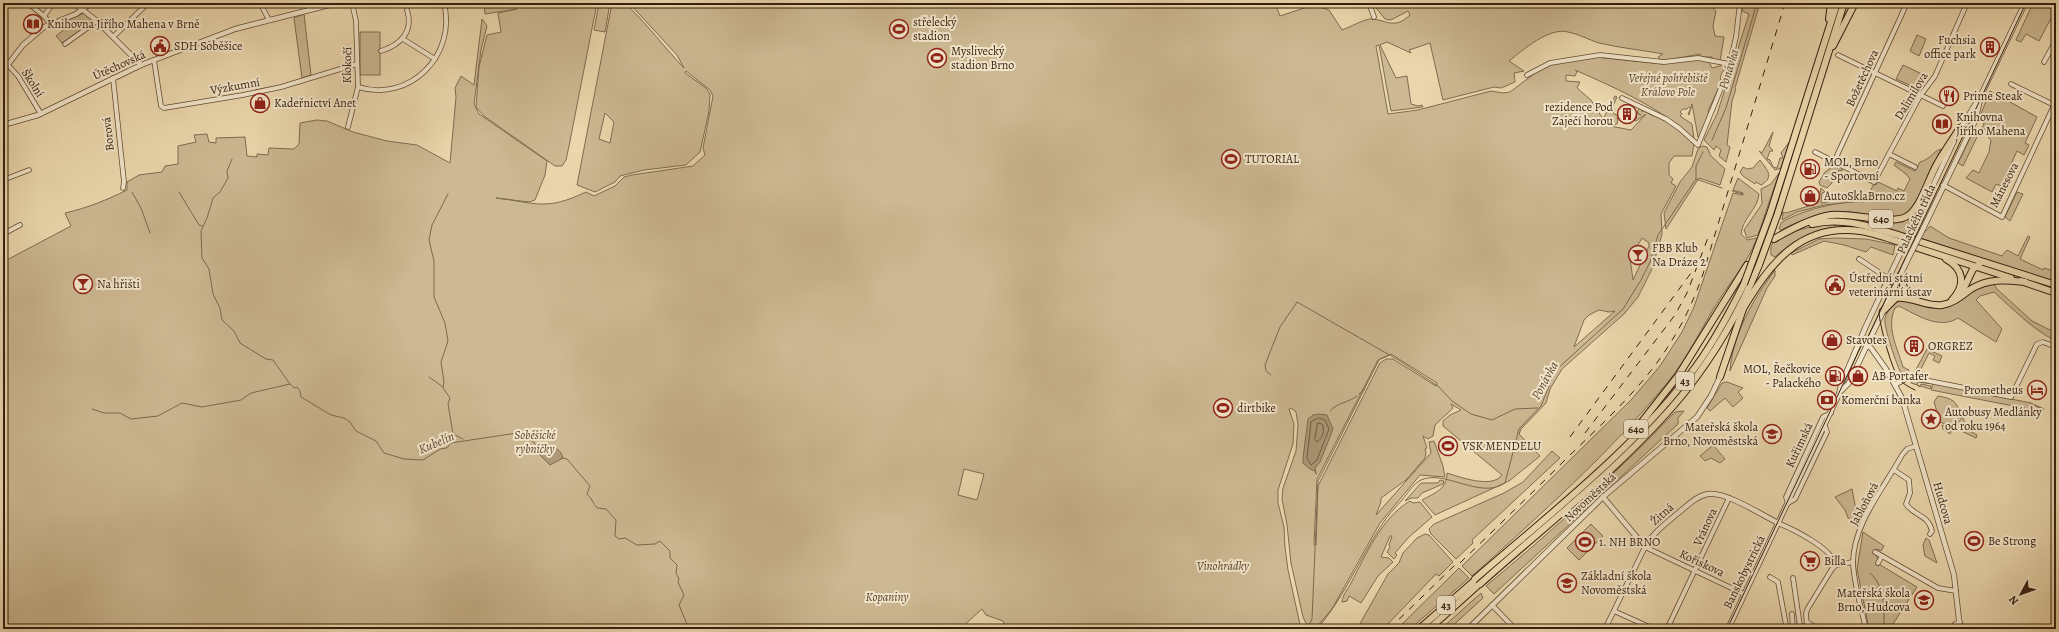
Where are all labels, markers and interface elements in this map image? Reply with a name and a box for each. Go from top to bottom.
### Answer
library icon: Knihovna Jiřího Mahena v Brně [22,13,44,35]
place label: střelecký stadion [913,14,957,44]
place label: Knihovna Jiřího Mahena v Brně [47,16,200,32]
sports icon: střelecký stadion [888,18,910,40]
place label: Fuchsia office park [1924,32,1976,62]
public building icon: SDH Soběšice [149,35,171,57]
building icon: Fuchsia office park [1979,36,2001,58]
place label: SDH Soběšice [174,38,242,54]
place label: Myslivecký stadion Brno [951,43,1014,73]
street label: Útěchovská [90,46,148,84]
street label: Božetěchova [1842,46,1882,109]
street label: Klokočí [339,47,355,83]
sports icon: Myslivecký stadion Brno [926,47,948,69]
water label: Ponávka [1714,47,1743,91]
street label: Školní [18,66,48,100]
street label: Dalimilova [1890,69,1932,123]
park label: Veřejné pohřebiště Královo Pole [1629,70,1708,100]
street label: Výzkumní [208,74,261,98]
restaurant icon: Prime Steak [1938,85,1960,107]
place label: Prime Steak [1963,88,2022,104]
shop icon: Kadeřnictví Anet [249,92,271,114]
place label: Kadeřnictví Anet [274,95,356,111]
place label: rezidence Pod Zaječí horou [1545,99,1614,129]
building icon: rezidence Pod Zaječí horou [1616,103,1638,125]
place label: Knihovna Jiřího Mahena [1956,109,2026,139]
library icon: Knihovna Jiřího Mahena [1931,113,1953,135]
street label: Borová [98,116,118,152]
sports icon: TUTORIAL [1220,148,1242,170]
place label: TUTORIAL [1245,151,1300,167]
place label: MOL, Brno - Sportovní [1824,154,1879,184]
fuel station icon: MOL, Brno - Sportovní [1799,158,1821,180]
street label: Mánesova [1986,159,2022,210]
street label: Palackého třída [1893,181,1939,257]
shop icon: AutoSklaBrno.cz [1799,185,1821,207]
place label: AutoSklaBrno.cz [1823,188,1905,204]
road number: 640 [1869,210,1893,228]
place label: FBB Klub Na Dráze 2 [1652,240,1706,270]
bar icon: FBB Klub Na Dráze 2 [1627,244,1649,266]
place label: Ústřední státní veterinární ústav [1848,270,1933,300]
bar icon: Na hřišti [72,273,94,295]
public building icon: Ústřední státní veterinární ústav [1824,274,1846,296]
place label: Na hřišti [97,276,140,292]
shop icon: Stavotes [1821,329,1843,351]
place label: Stavotes [1846,332,1887,348]
building icon: ORGREZ [1903,335,1925,357]
place label: ORGREZ [1928,338,1973,354]
water label: Ponávka [1527,358,1562,402]
place label: MOL, Řečkovice - Palackého [1743,361,1821,391]
fuel station icon: MOL, Řečkovice - Palackého [1824,365,1846,387]
shop icon: AB Portafer [1847,365,1869,387]
place label: AB Portafer [1871,368,1929,384]
road number: 43 [1676,372,1694,390]
hotel icon: Prometheus [2026,379,2048,401]
place label: Prometheus [1964,382,2023,398]
bank icon: Komerční banka [1816,389,1838,411]
place label: Komerční banka [1841,392,1921,408]
sports icon: dirtbike [1212,397,1234,419]
place label: dirtbike [1237,400,1276,416]
place label: Autobusy Medlánky od roku 1964 [1944,404,2042,434]
place icon: Autobusy Medlánky od roku 1964 [1920,408,1942,430]
place label: Mateřská škola Brno, Novoměstská [1663,419,1758,449]
road number: 640 [1624,420,1648,438]
street label: Kuřimská [1782,420,1817,470]
school or university icon: Mateřská škola Brno, Novoměstská [1761,423,1783,445]
water label: Kubelín [416,427,457,458]
park label: Soběšické rybníčky [514,427,556,457]
sports icon: VSK MENDELU [1437,435,1459,457]
place label: VSK MENDELU [1461,438,1541,454]
street label: Novoměstská [1561,469,1620,525]
street label: Jabloňová [1846,479,1882,529]
street label: Hudcova [1929,480,1957,526]
street label: Žitná [1647,499,1677,529]
street label: Vránova [1689,505,1721,549]
sports icon: Be Strong [1963,530,1985,552]
sports icon: 1. NH BRNO [1574,531,1596,553]
street label: Banskobystrická [1719,532,1769,612]
place label: Be Strong [1988,533,2036,549]
place label: 1. NH BRNO [1599,534,1660,550]
street label: Kořískova [1677,546,1728,581]
supermarket icon: Billa [1799,550,1821,572]
place label: Billa [1824,553,1846,569]
park label: Vinohrádky [1197,558,1250,574]
place label: Základní škola Novoměstská [1581,568,1652,598]
school or university icon: Základní škola Novoměstská [1556,572,1578,594]
north arrow [2001,574,2041,614]
place label: Mateřská škola Brno, Hudcova [1837,585,1910,615]
park label: Kopaniny [866,589,909,605]
school or university icon: Mateřská škola Brno, Hudcova [1913,589,1935,611]
text: N [2006,592,2022,608]
road number: 43 [1437,596,1455,614]

